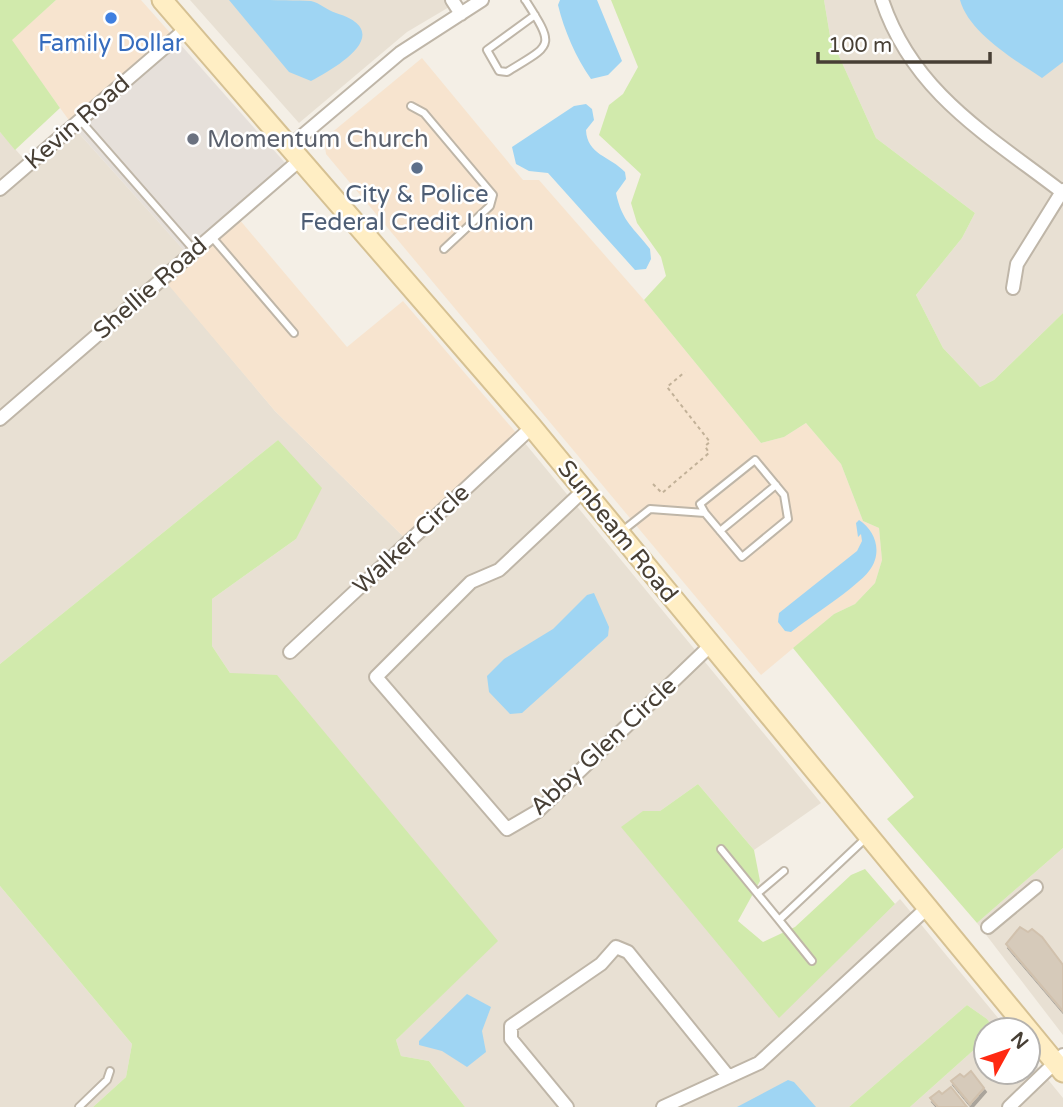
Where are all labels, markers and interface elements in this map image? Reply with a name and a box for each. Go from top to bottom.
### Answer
marker: Family Dollar [103,10,119,26]
scale bar [818,21,990,65]
place label: Family Dollar [38,29,185,58]
text: 100 m [828,33,892,58]
street label: Kevin Road [19,69,136,176]
place label: Momentum Church [207,125,429,154]
marker: Momentum Church [185,131,201,147]
marker: City & Police Federal Credit Union [409,160,425,176]
place label: City & Police Federal Credit Union [300,180,534,237]
street label: Shellie Road [88,231,213,346]
street label: Sunbeam Road [551,454,684,608]
street label: Walker Circle [347,478,476,601]
street label: Abby Glen Circle [524,671,683,822]
north arrow [972,1016,1042,1086]
text: N [1006,1028,1033,1054]

